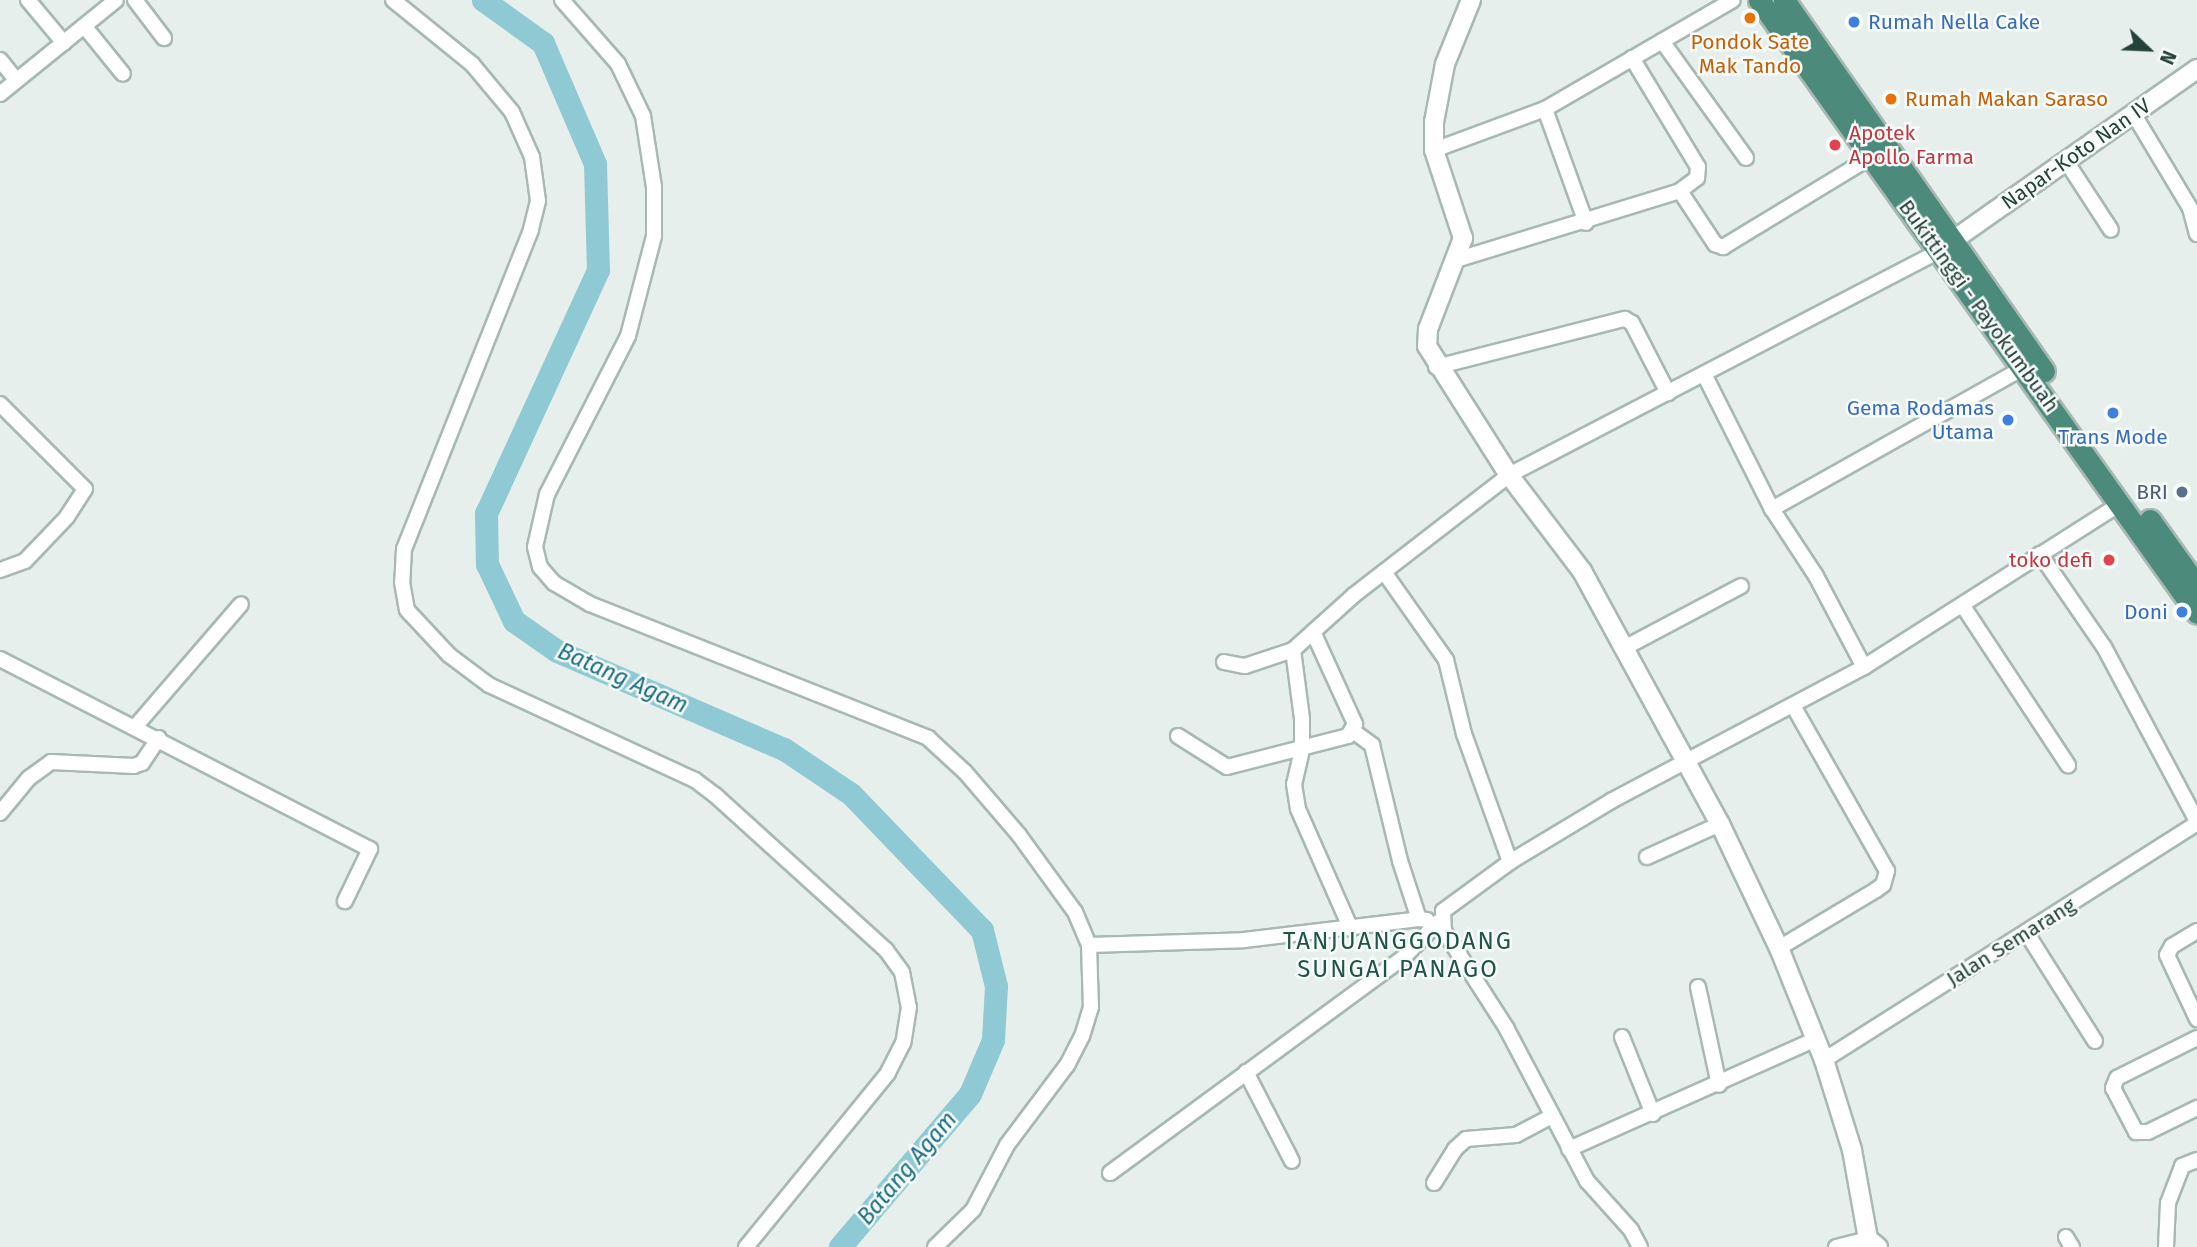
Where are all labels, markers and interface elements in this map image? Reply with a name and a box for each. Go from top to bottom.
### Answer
place label: Rumah Nella Cake [1868,9,2040,35]
marker: Pondok Sate Mak Tando [1742,10,1758,26]
marker: Rumah Nella Cake [1846,14,1862,30]
north arrow [2113,14,2183,84]
place label: Pondok Sate Mak Tando [1691,29,1809,79]
text: N [2155,47,2181,68]
place label: Rumah Makan Saraso [1905,86,2108,112]
marker: Rumah Makan Saraso [1883,91,1899,107]
street label: Napar-Koto Nan IV [1997,93,2155,215]
place label: Apotek Apollo Farma [1849,120,1974,170]
marker: Apotek Apollo Farma [1827,137,1843,153]
street label: Bukittinggi - Payokumbuah [1893,195,2065,417]
place label: Gema Rodamas Utama [1847,395,1994,445]
marker: Trans Mode [2105,405,2121,421]
marker: Gema Rodamas Utama [2000,412,2016,428]
place label: Trans Mode [2058,424,2168,450]
place label: BRI [2136,479,2168,505]
marker: BRI [2174,484,2190,500]
place label: toko defi [2009,547,2093,573]
marker: toko defi [2099,550,2119,570]
place label: Doni [2124,599,2168,625]
marker: Doni [2174,604,2190,620]
water label: Batang Agam [554,637,692,719]
street label: Jalan Semarang [1942,892,2080,992]
district label: TANJUANGGODANG SUNGAI PANAGO [1285,928,1511,984]
water label: Batang Agam [852,1106,962,1230]

